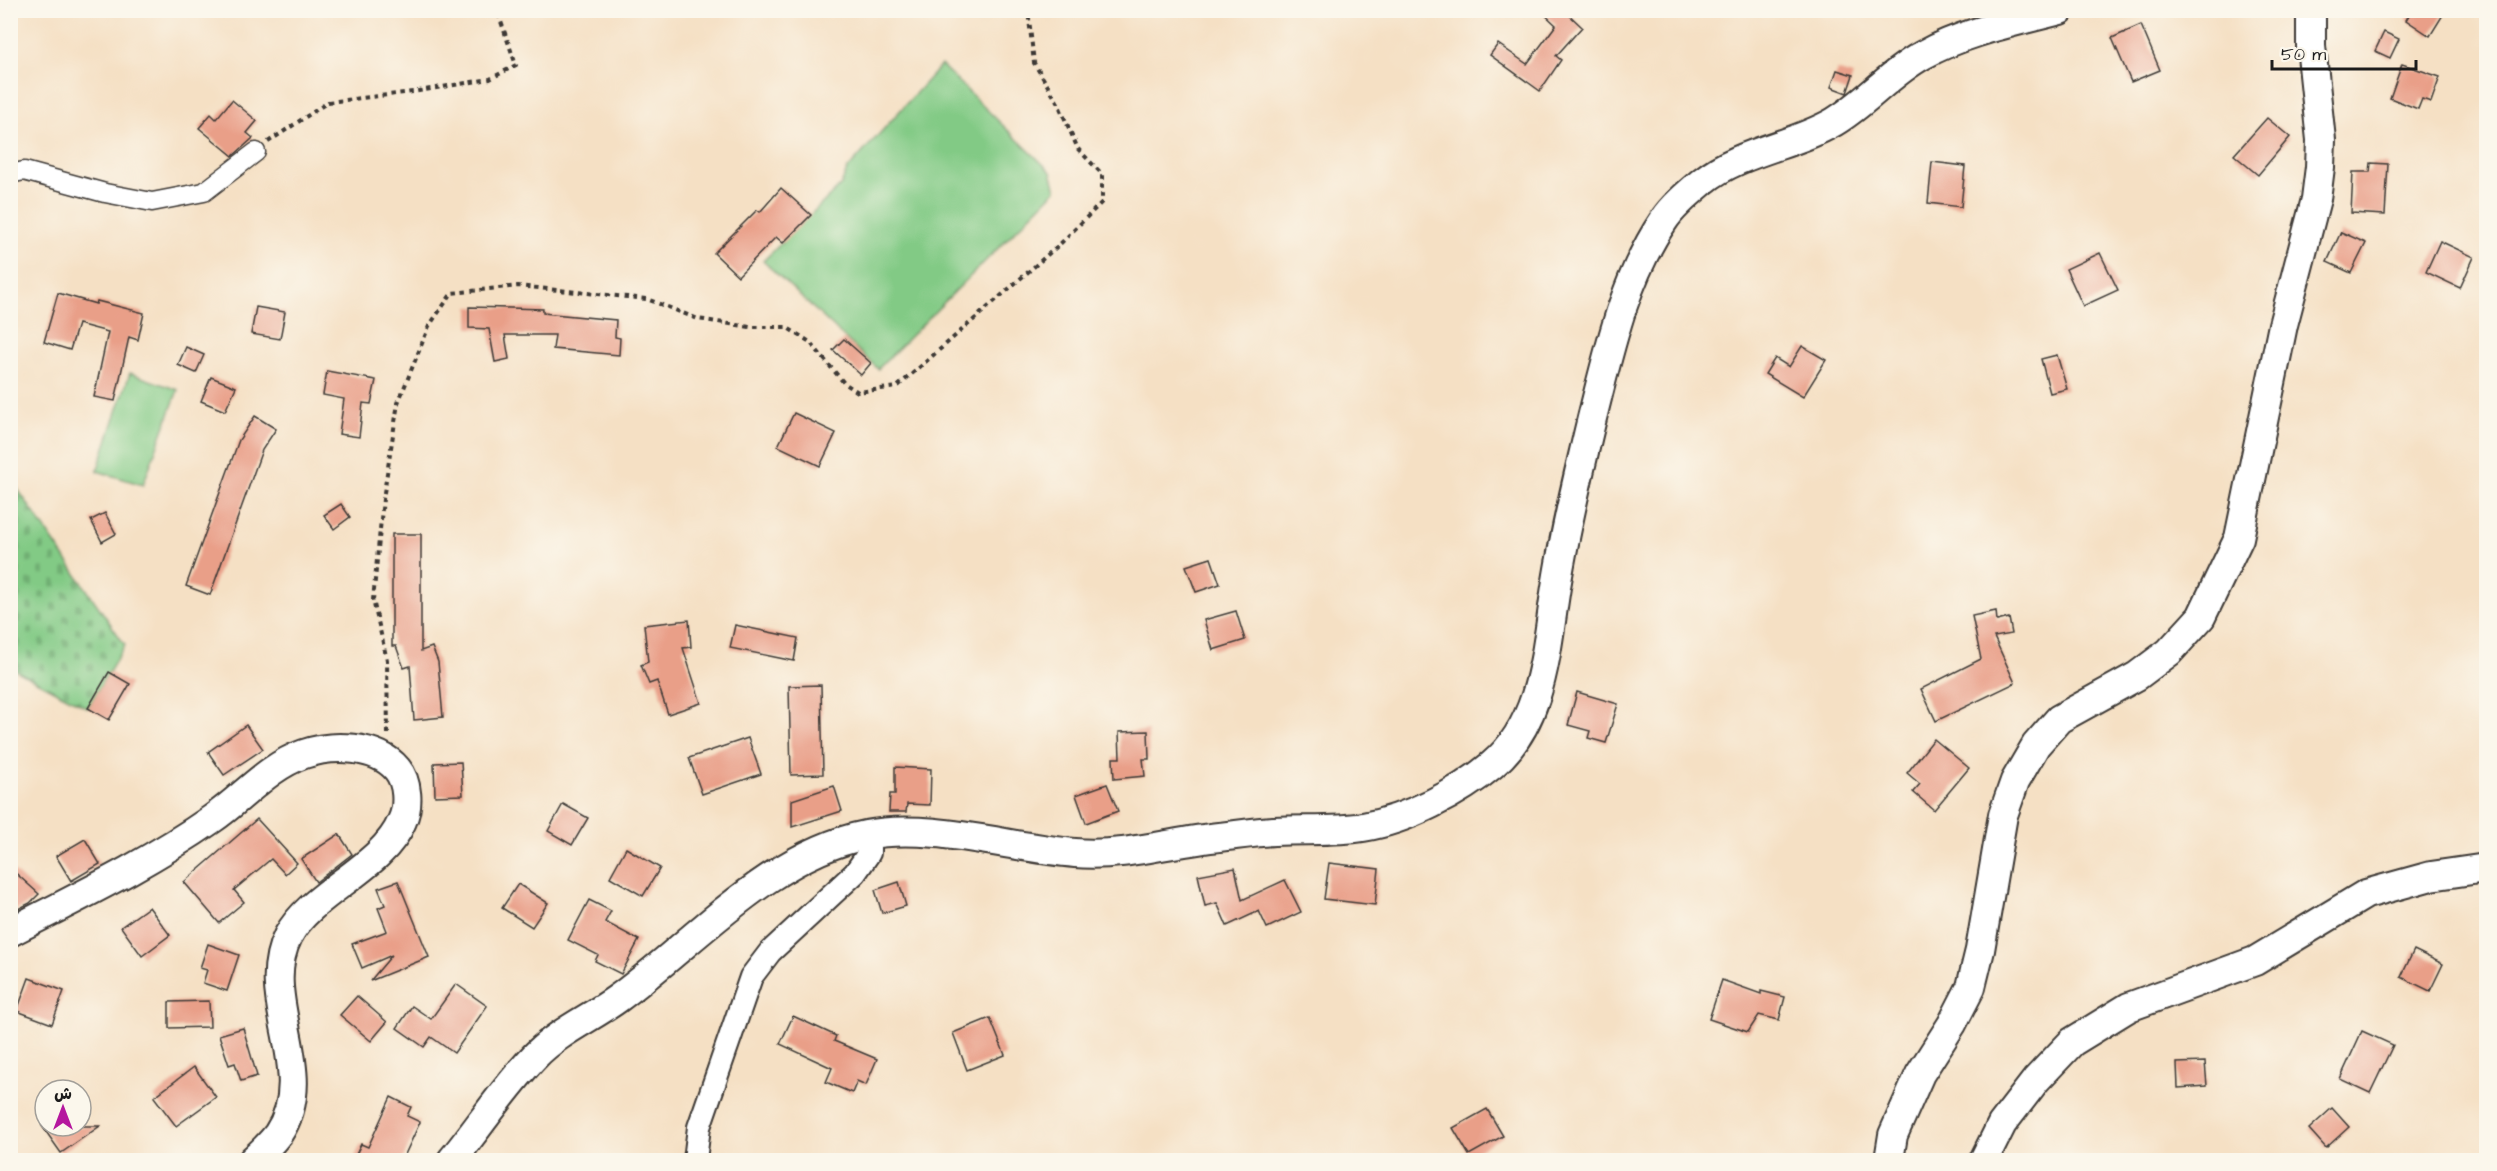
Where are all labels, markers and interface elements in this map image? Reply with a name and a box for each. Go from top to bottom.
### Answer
scale bar [2272,33,2416,71]
text: 50 m [2281,42,2326,67]
north arrow [33,1078,93,1138]
text: ش [54,1083,72,1105]

